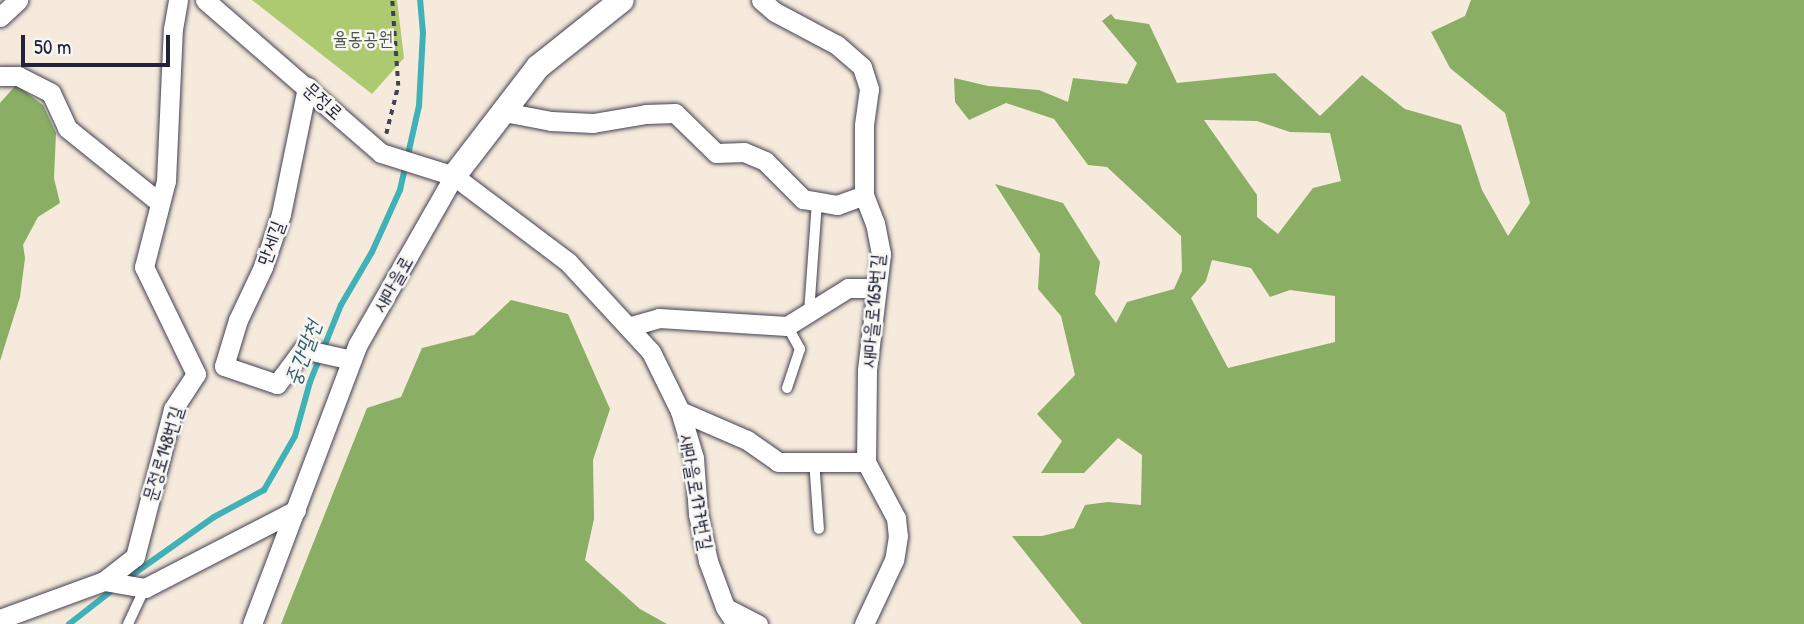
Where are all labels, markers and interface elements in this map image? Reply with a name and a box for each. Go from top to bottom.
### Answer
scale bar [24,21,173,65]
park label: 율동공원 [332,28,394,50]
text: 50 m [34,32,71,61]
street label: 문정로 [298,77,348,125]
street label: 만세길 [252,218,290,268]
street label: 새마을로 [368,252,418,316]
street label: 새마을로165번길 [857,253,889,369]
water label: 중간말천 [280,317,326,389]
street label: 문정로148번길 [138,403,188,505]
street label: 새마을로177번길 [675,432,717,552]

